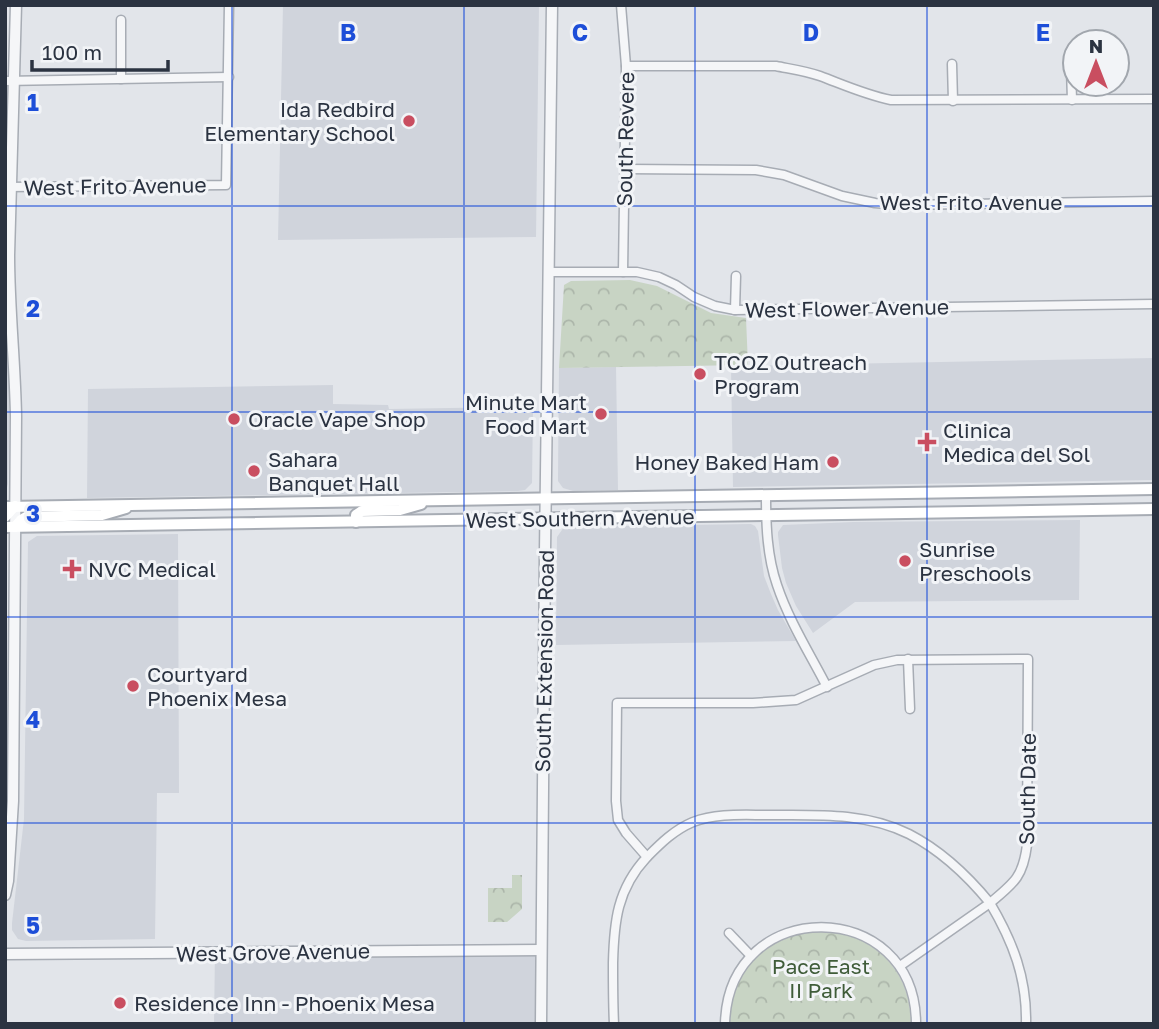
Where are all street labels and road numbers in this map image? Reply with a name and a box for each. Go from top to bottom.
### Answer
street label: South Revere [611,71,639,207]
street label: West Frito Avenue [23,171,207,201]
street label: West Frito Avenue [880,189,1062,215]
street label: West Flower Avenue [745,293,949,323]
street label: West Southern Avenue [465,503,695,533]
street label: South Extension Road [529,550,559,772]
street label: South Date [1013,733,1041,845]
street label: West Grove Avenue [176,937,370,967]

